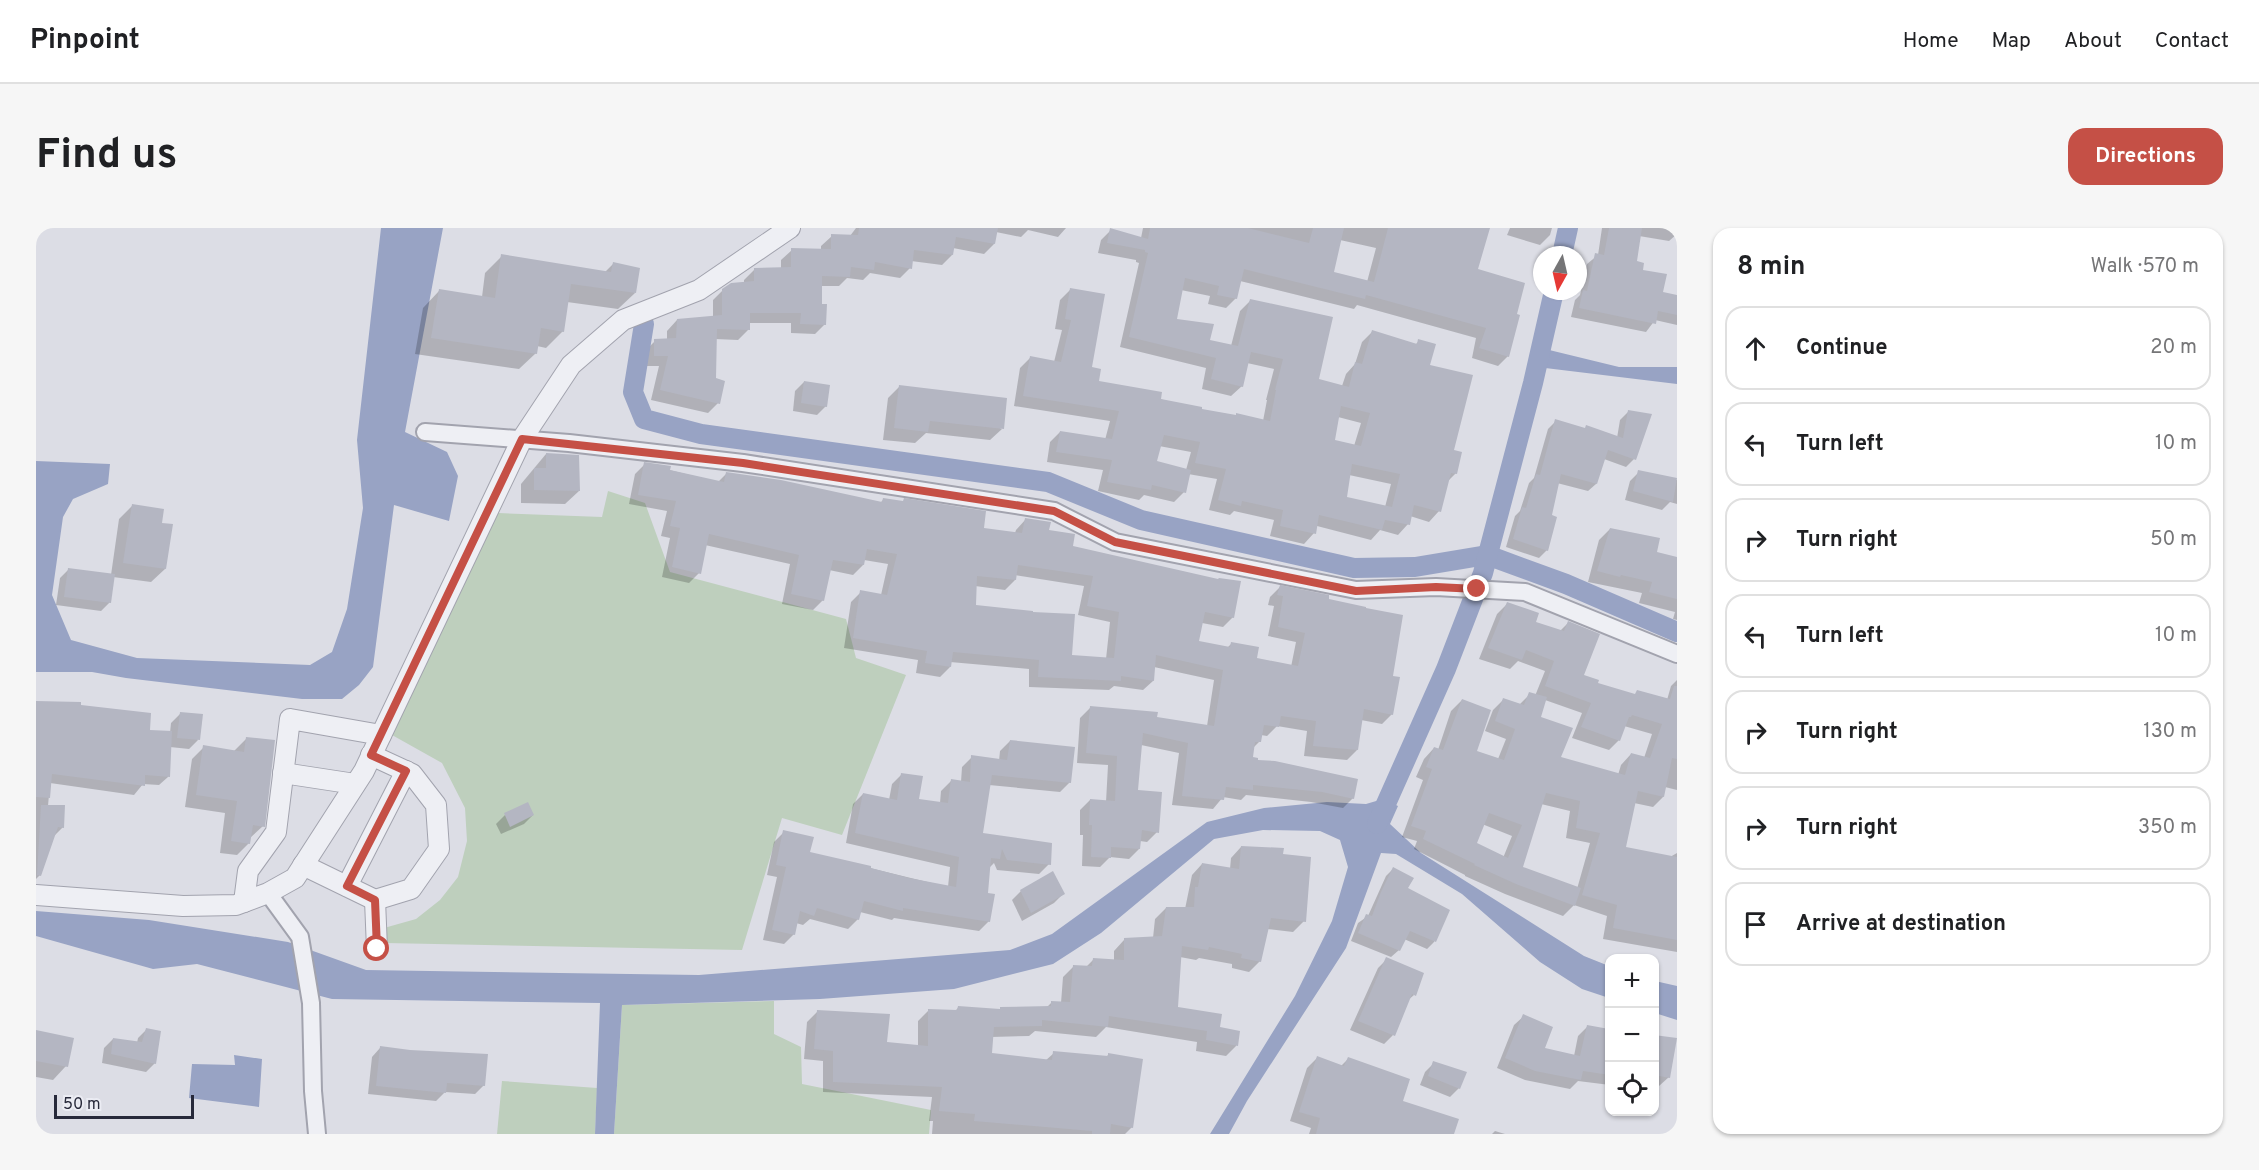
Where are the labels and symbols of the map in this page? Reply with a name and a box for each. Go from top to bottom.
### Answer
north arrow [1533,246,1587,300]
route end [1463,575,1489,601]
route start [363,935,389,961]
scale bar [54,1092,194,1120]

